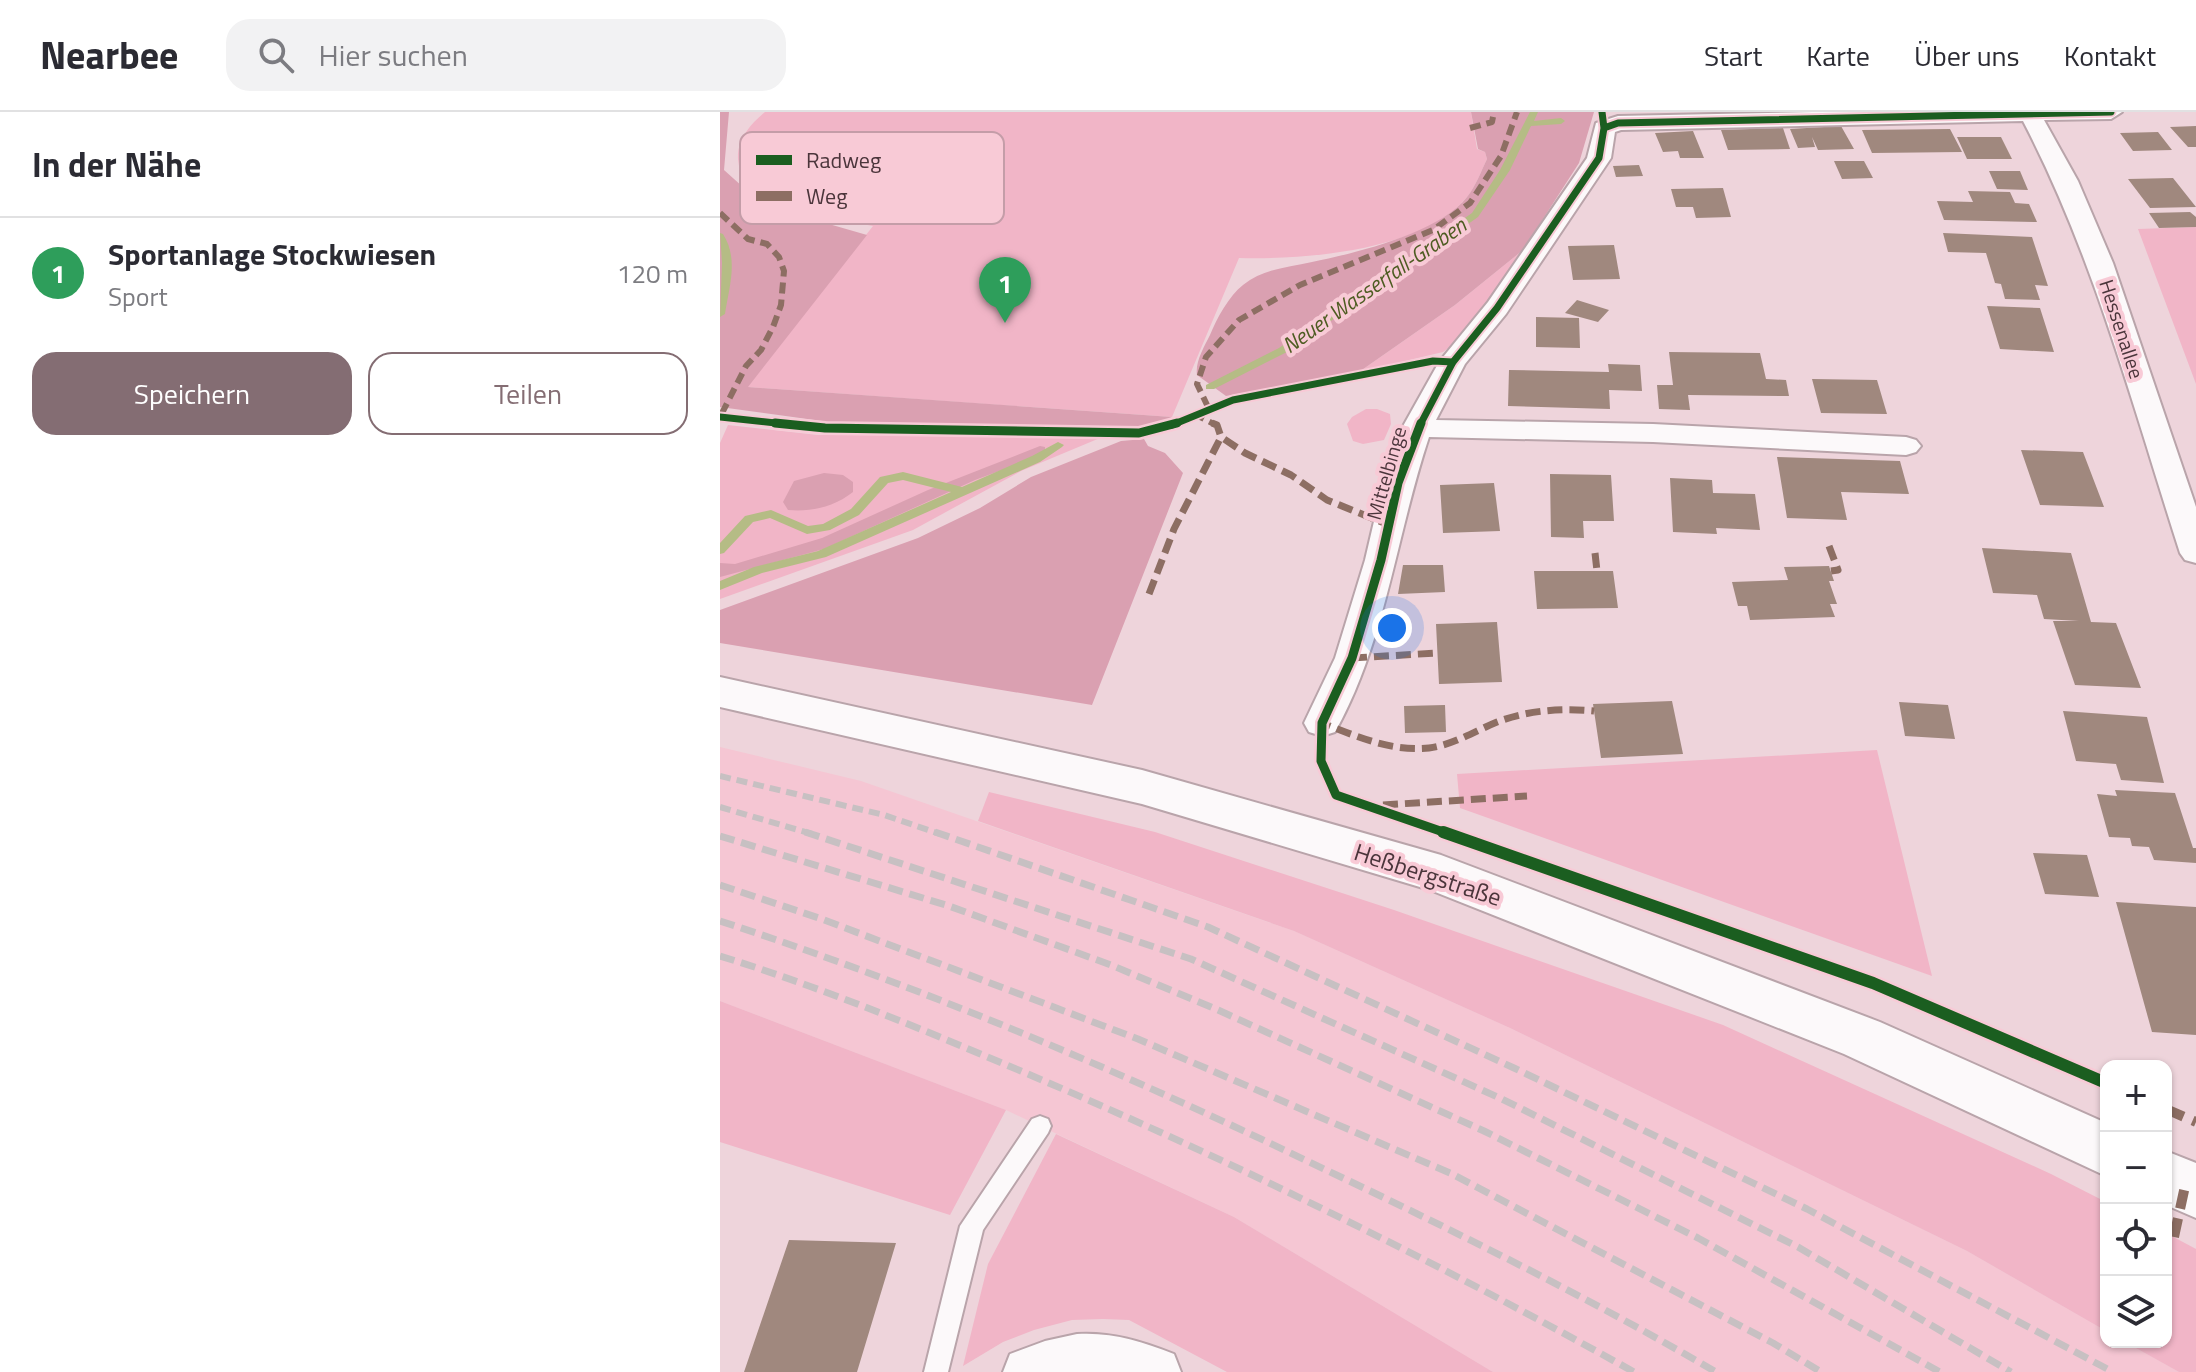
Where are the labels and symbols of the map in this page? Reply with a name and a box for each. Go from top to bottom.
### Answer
legend [740,132,1004,224]
text: Radweg [806,143,881,177]
text: Weg [806,179,847,213]
water label: Neuer Wasserfall-Graben [1275,208,1474,362]
pin: 1 [979,257,1031,323]
street label: Hessenallee [2091,276,2153,382]
street label: Mittelbinge [1358,423,1414,523]
your location [1372,608,1412,648]
street label: Heßbergstraße [1350,833,1506,915]

